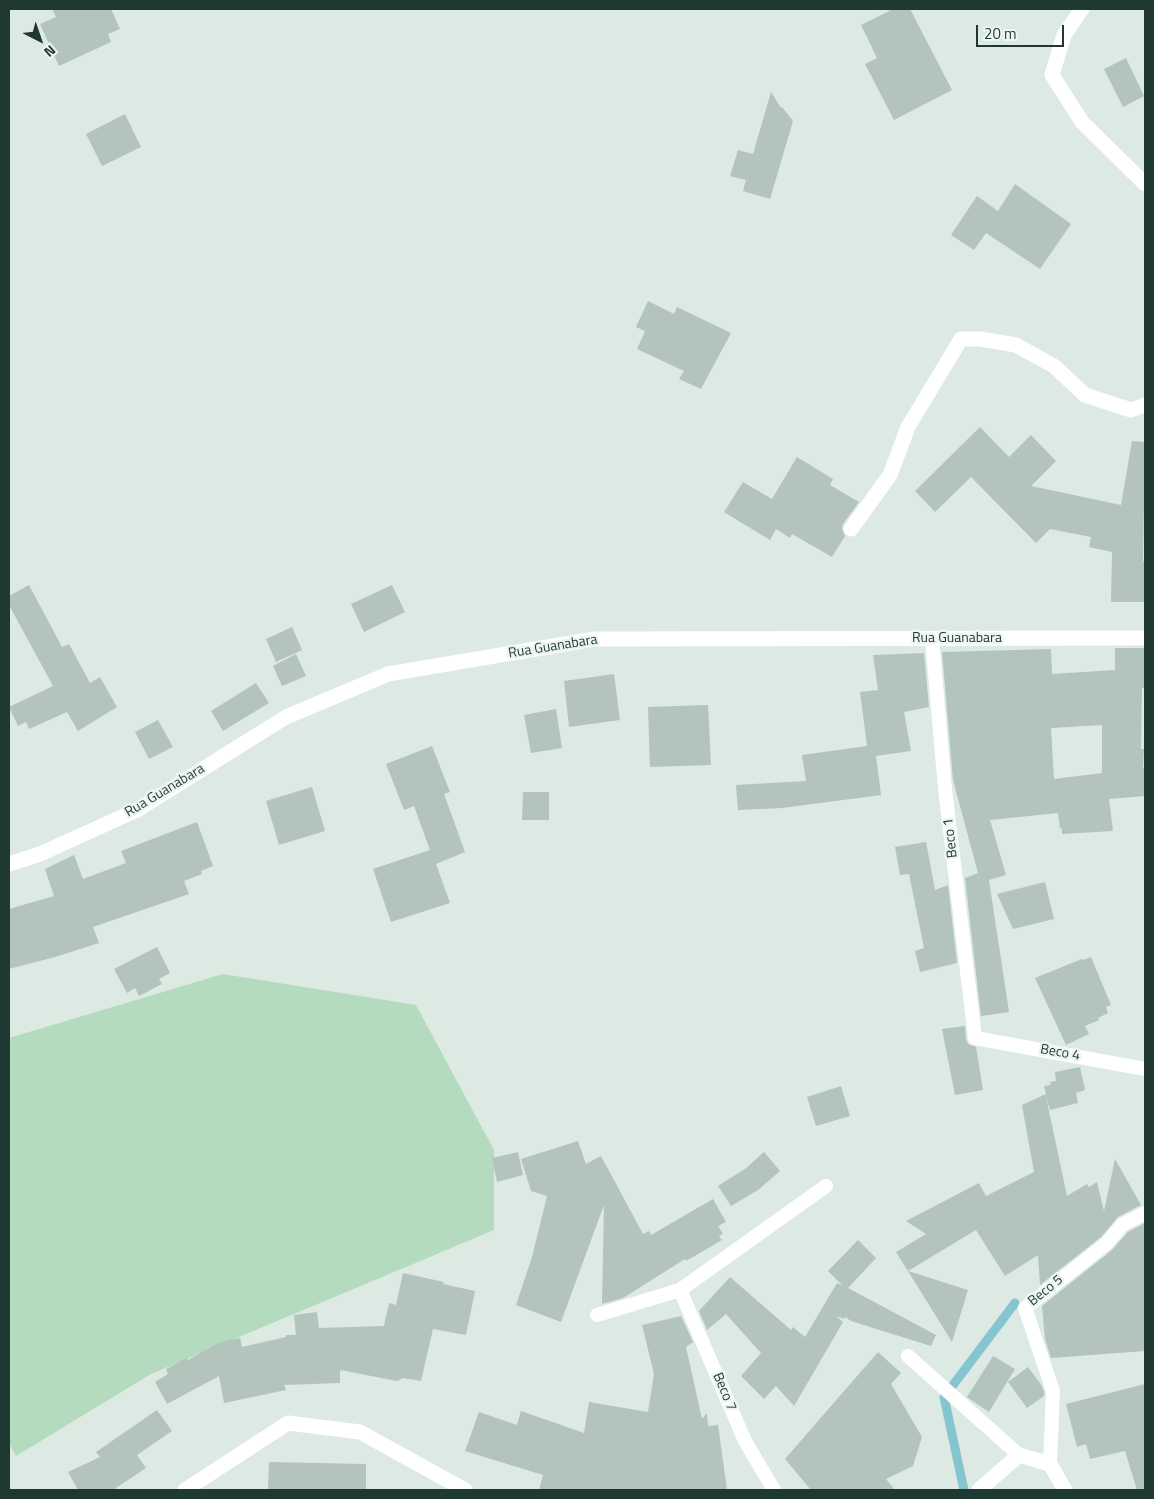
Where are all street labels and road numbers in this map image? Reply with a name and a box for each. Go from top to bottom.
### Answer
street label: Rua Guanabara [912,631,1002,647]
street label: Rua Guanabara [507,632,599,662]
street label: Rua Guanabara [122,761,208,821]
street label: Beco 1 [940,817,962,859]
street label: Beco 4 [1039,1041,1081,1065]
street label: Beco 5 [1025,1272,1067,1310]
street label: Beco 7 [708,1370,740,1414]

